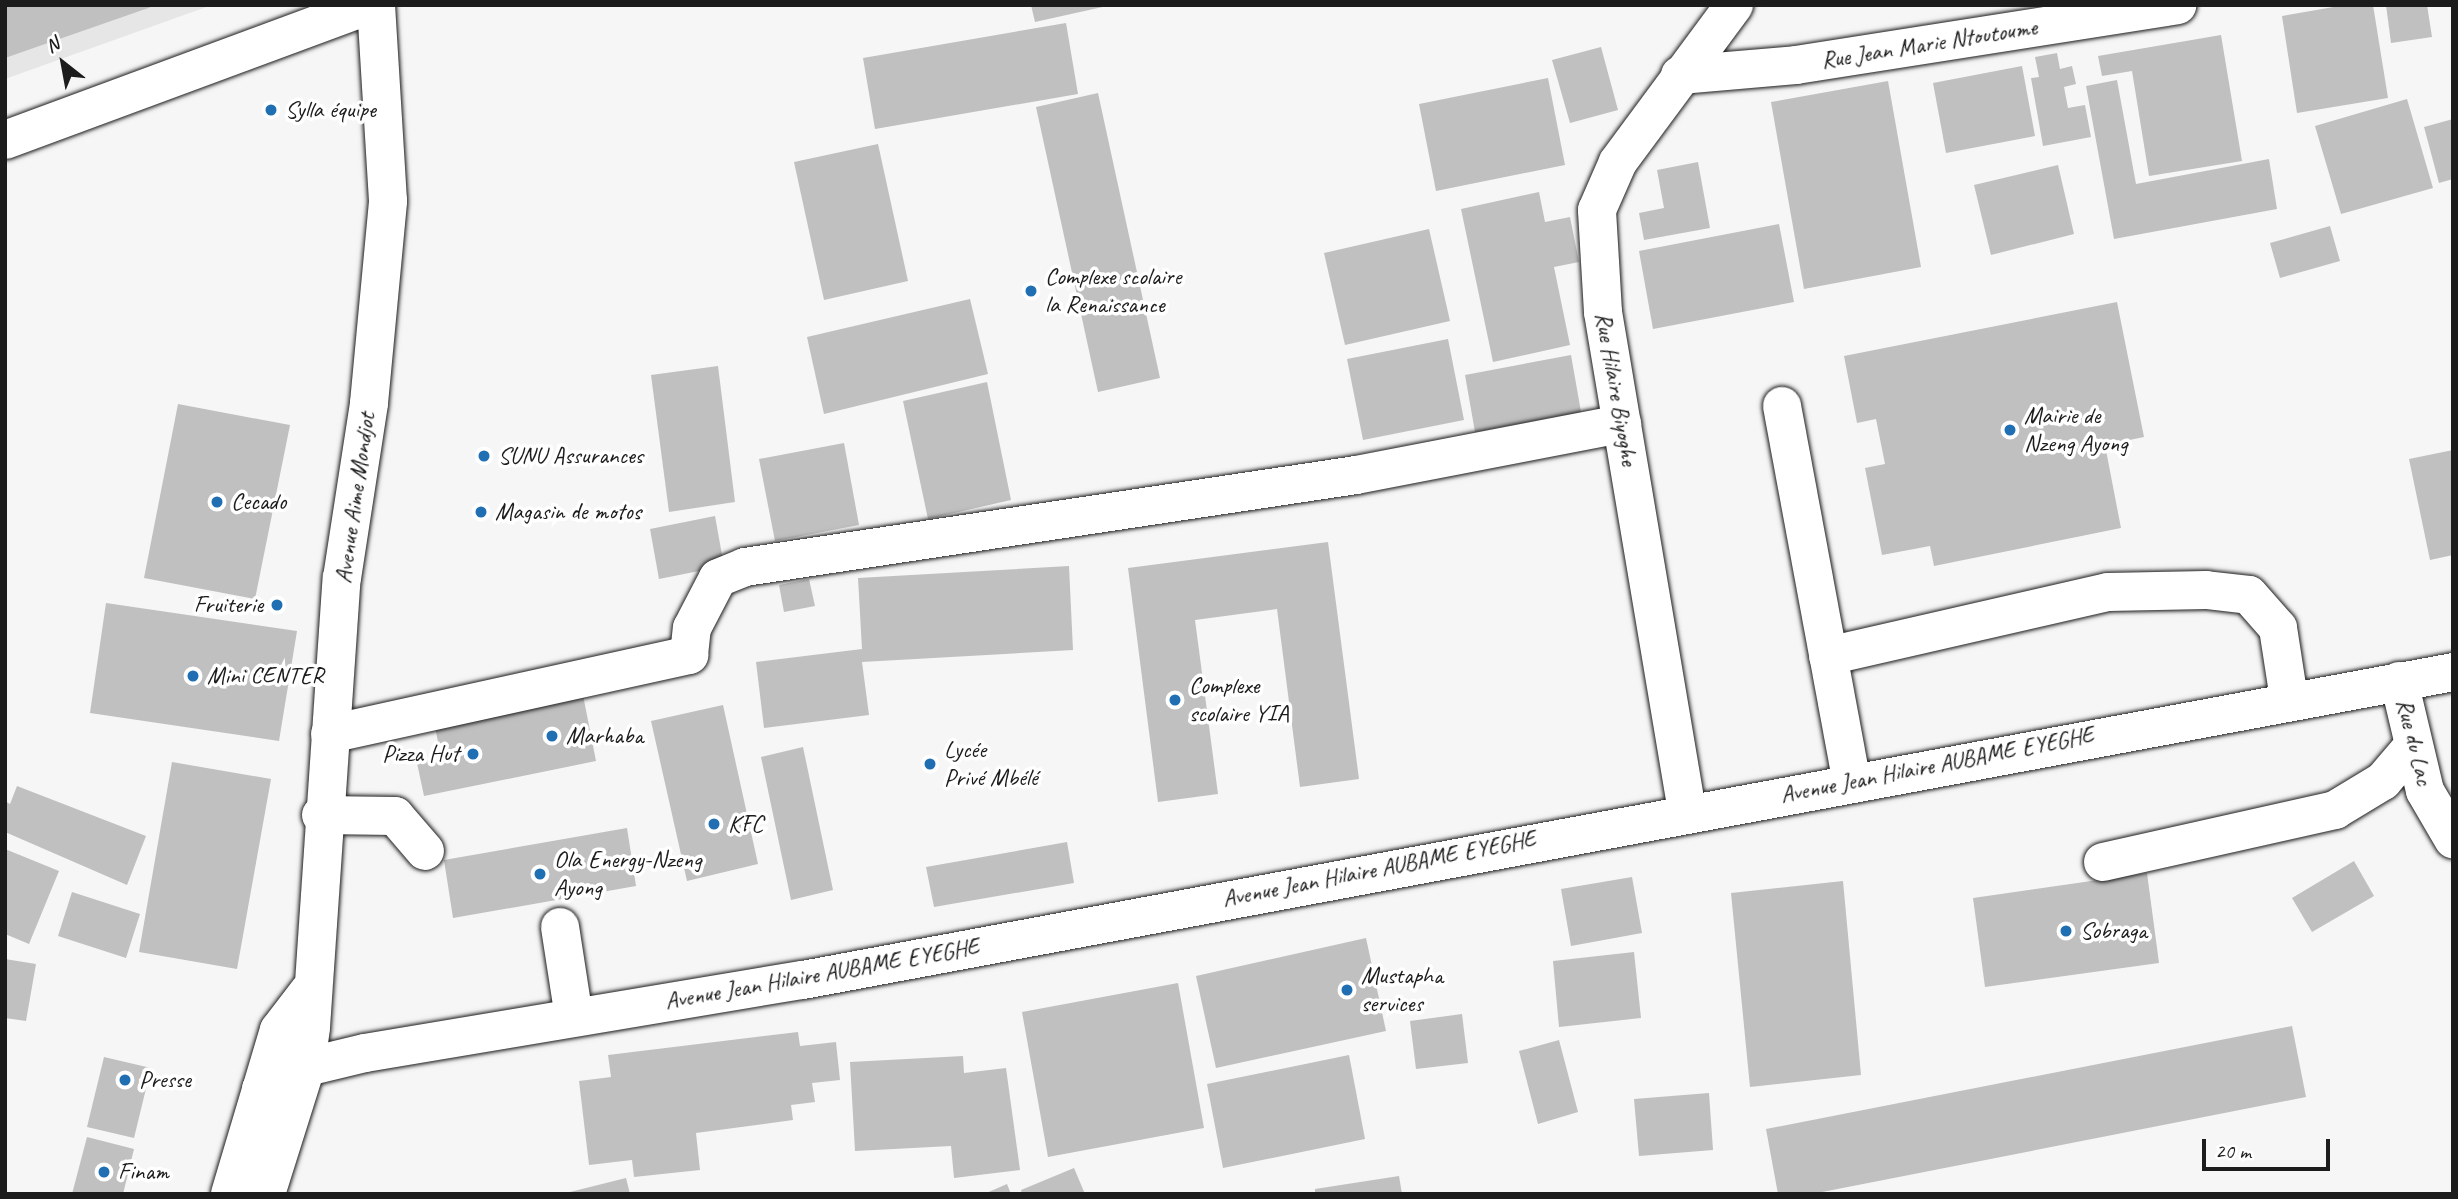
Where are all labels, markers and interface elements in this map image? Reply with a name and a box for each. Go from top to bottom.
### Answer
street label: Rue Jean Marie Ntoutoume [1820,13,2038,75]
north arrow [28,28,98,98]
text: N [41,32,63,58]
place label: Sylla équipe [285,96,376,124]
marker: Sylla équipe [263,102,279,118]
place label: Complexe scolaire la Renaissance [1045,263,1181,319]
marker: Complexe scolaire la Renaissance [1023,283,1039,299]
street label: Rue Hilaire Biyoghe [1588,310,1644,468]
place label: Mairie de Nzeng Ayong [2024,402,2128,458]
street label: Avenue Aime Mondjot [329,411,381,585]
marker: Mairie de Nzeng Ayong [2002,422,2018,438]
place label: SUNU Assurances [498,442,643,470]
marker: SUNU Assurances [476,448,492,464]
place label: Cecado [231,488,286,516]
marker: Cecado [209,494,225,510]
place label: Magasin de motos [495,498,640,526]
marker: Magasin de motos [473,504,489,520]
place label: Fruiterie [194,591,263,619]
marker: Fruiterie [269,597,285,613]
place label: Mini CENTER [207,662,324,690]
marker: Mini CENTER [185,668,201,684]
place label: Complexe scolaire YIA [1189,672,1288,728]
marker: Complexe scolaire YIA [1167,692,1183,708]
street label: Rue du Lac [2389,696,2439,788]
street label: Avenue Jean Hilaire AUBAME EYEGHE [1778,721,2096,809]
place label: Marhaba [566,722,643,750]
marker: Marhaba [544,728,560,744]
place label: Lycée Privé Mbélé [944,736,1038,792]
place label: Pizza Hut [382,740,459,768]
marker: Pizza Hut [465,746,481,762]
marker: Lycée Privé Mbélé [922,756,938,772]
place label: KFC [728,810,763,838]
marker: KFC [706,816,722,832]
street label: Avenue Jean Hilaire AUBAME EYEGHE [1220,825,1538,913]
place label: Ola Energy-Nzeng Ayong [554,846,701,902]
marker: Ola Energy-Nzeng Ayong [532,866,548,882]
place label: Sobraga [2080,917,2147,945]
marker: Sobraga [2058,923,2074,939]
street label: Avenue Jean Hilaire AUBAME EYEGHE [663,932,981,1016]
place label: Mustapha services [1361,962,1443,1018]
marker: Mustapha services [1339,982,1355,998]
place label: Presse [139,1066,191,1094]
marker: Presse [117,1072,133,1088]
scale bar [2206,1126,2334,1170]
text: 20 m [2215,1138,2251,1164]
place label: Finam [118,1158,169,1186]
marker: Finam [96,1164,112,1180]

